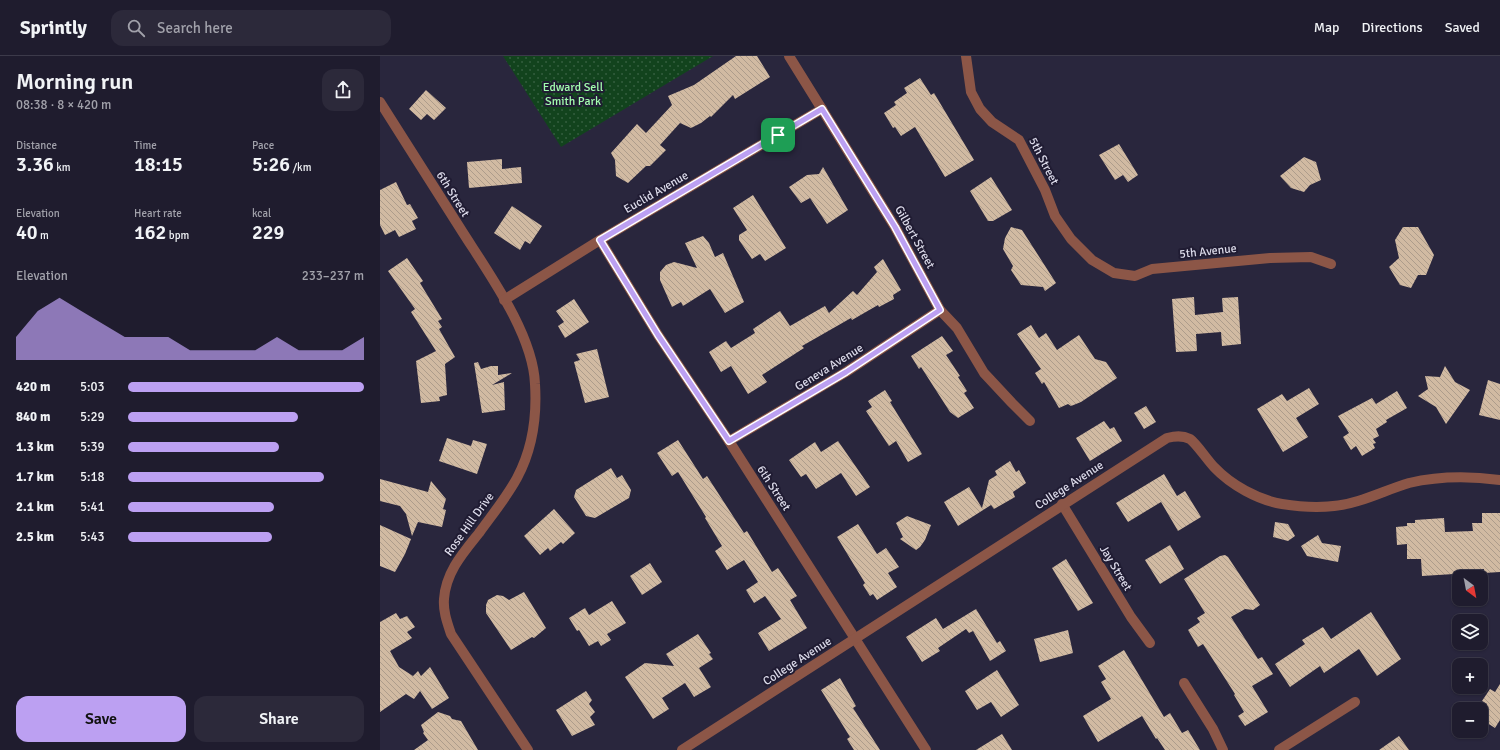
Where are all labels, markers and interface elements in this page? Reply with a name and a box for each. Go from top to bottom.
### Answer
search box [111,10,391,46]
text: Sprintly [20,16,87,40]
icon: search [125,17,147,39]
text: Search here [157,19,233,37]
text: Map [1314,19,1340,36]
text: Directions [1362,19,1423,36]
text: Saved [1445,19,1480,36]
text: Morning run [16,68,133,95]
button: share [322,69,364,111]
park label: Edward Sell Smith Park [543,80,604,109]
text: 08:38 · 8 × 420 m [16,97,111,113]
pin [761,118,795,152]
icon: arrive [767,124,789,146]
street label: 5th Street [1025,135,1062,187]
text: Distance [16,139,57,152]
text: Time [134,139,157,152]
text: Pace [252,139,274,152]
text: 3.36 [16,152,54,177]
text: 18:15 [134,152,183,177]
text: 5:26 [252,152,290,177]
text: km [54,161,71,174]
text: /km [290,161,311,174]
street label: Euclid Avenue [621,168,691,217]
street label: 6th Street [433,169,472,220]
street label: Gilbert Street [891,203,938,271]
text: Elevation [16,207,60,220]
text: Heart rate [134,207,182,220]
text: kcal [252,207,271,220]
text: 40 [16,220,38,245]
text: 162 [134,220,166,245]
text: 229 [252,220,284,245]
text: m [38,229,49,242]
text: bpm [166,229,189,242]
street label: 5th Avenue [1179,241,1237,262]
text: Elevation [16,268,68,284]
text: 233–237 m [302,268,364,284]
street label: Geneva Avenue [792,340,866,394]
text: 420 m [16,379,50,395]
text: 5:03 [80,379,105,395]
text: 840 m [16,409,50,425]
text: 5:29 [80,409,105,425]
text: 1.3 km [16,439,54,455]
text: 5:39 [80,439,105,455]
street label: College Avenue [1032,458,1106,513]
street label: 6th Street [753,463,794,514]
text: 1.7 km [16,469,54,485]
text: 5:18 [80,469,105,485]
street label: Rose Hill Drive [441,490,497,559]
text: 2.1 km [16,499,54,515]
text: 5:41 [80,499,105,515]
text: 2.5 km [16,529,54,545]
text: 5:43 [80,529,105,545]
street label: Jay Street [1096,543,1135,594]
north arrow [1452,570,1488,606]
map controls [1452,570,1488,738]
button: layers [1452,614,1488,650]
street label: College Avenue [760,634,834,689]
button: + [1452,658,1488,694]
button: Save [16,696,186,742]
button: Share [194,696,364,742]
button: − [1452,702,1488,738]

